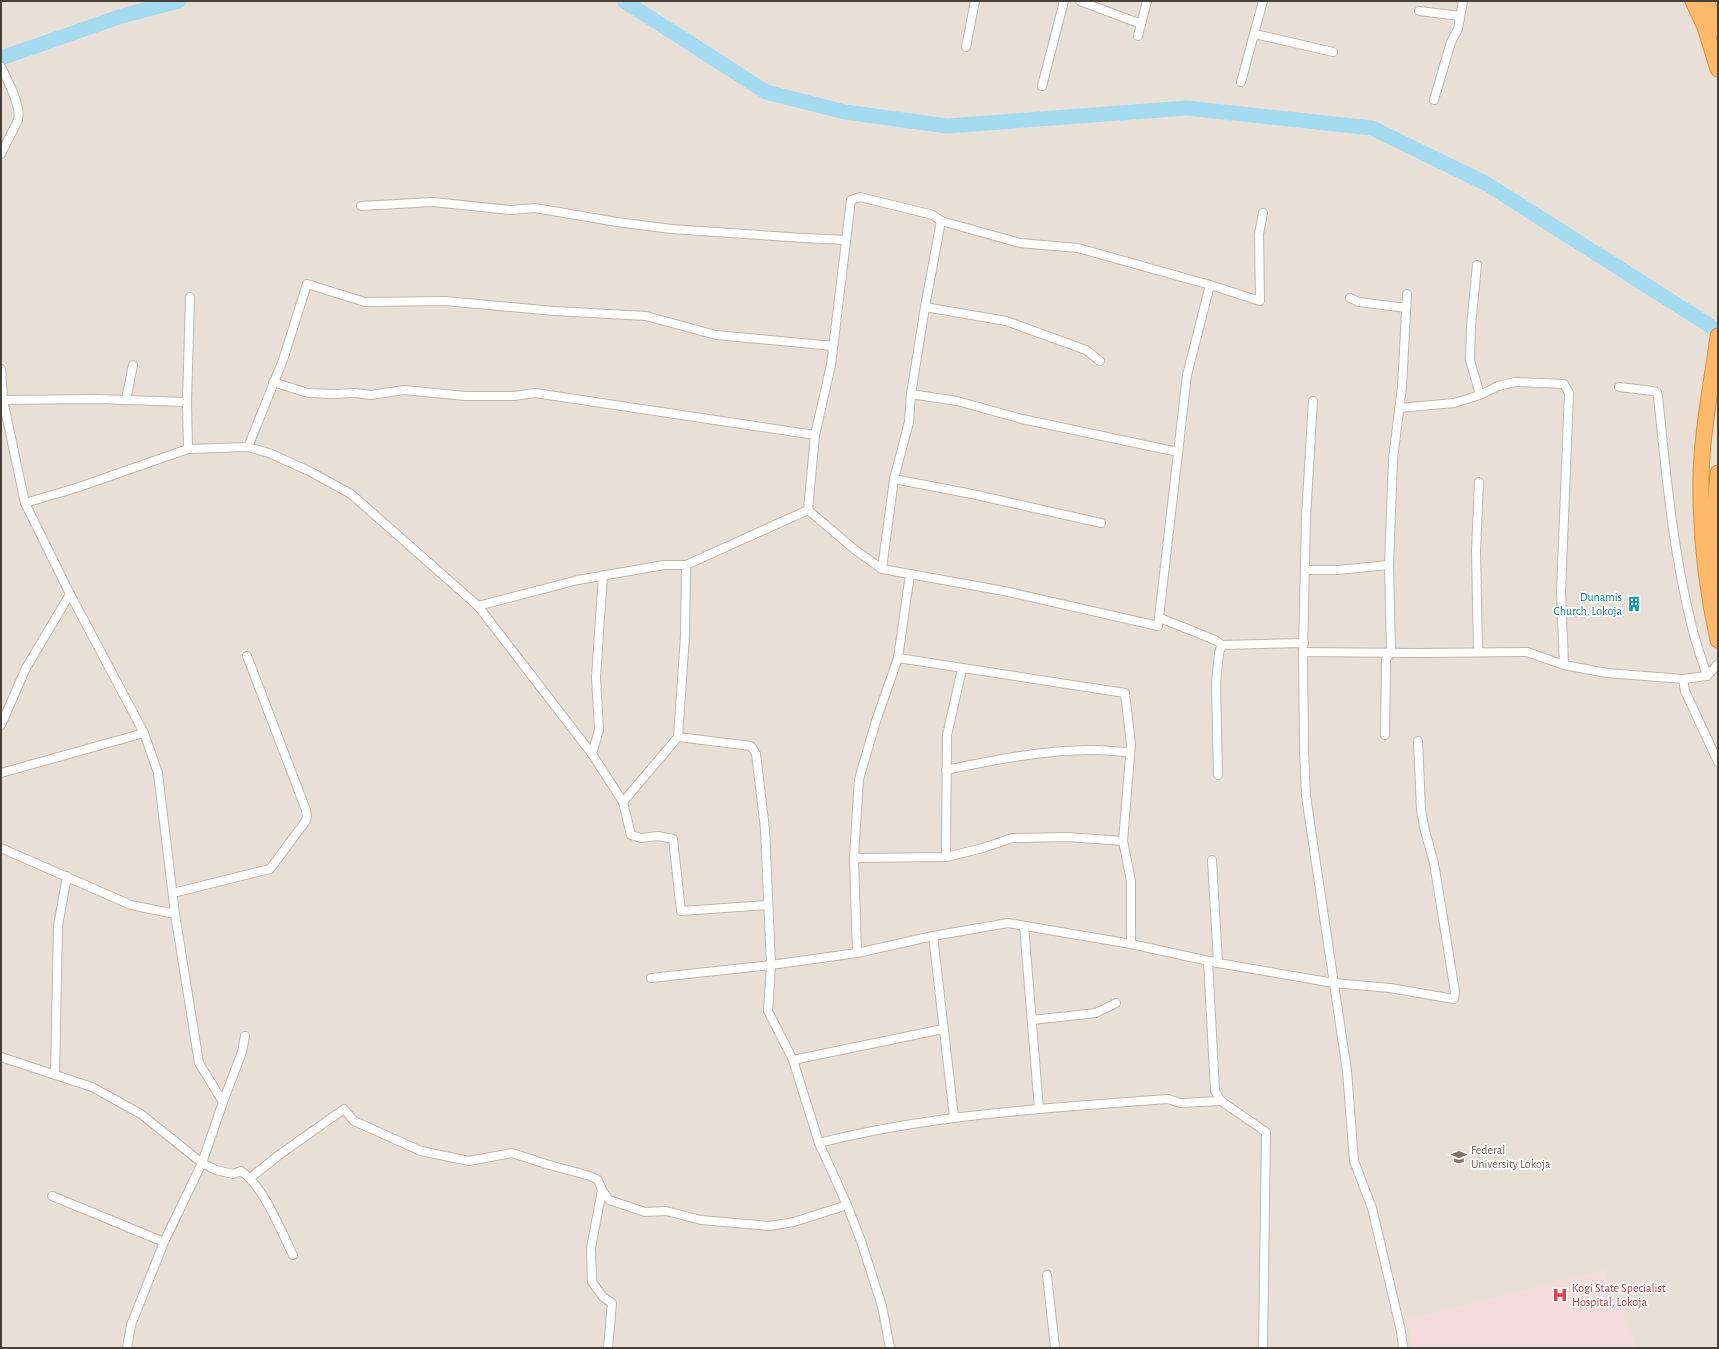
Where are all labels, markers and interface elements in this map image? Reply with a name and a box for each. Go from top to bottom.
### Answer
place label: Dunamis Church, Lokoja [1553,591,1622,618]
building icon: Dunamis Church, Lokoja [1625,595,1643,613]
place label: Federal University Lokoja [1471,1144,1551,1171]
school or university icon: Federal University Lokoja [1450,1148,1468,1166]
place label: Kogi State Specialist Hospital, Lokoja [1572,1282,1666,1309]
hospital icon: Kogi State Specialist Hospital, Lokoja [1551,1286,1569,1304]

